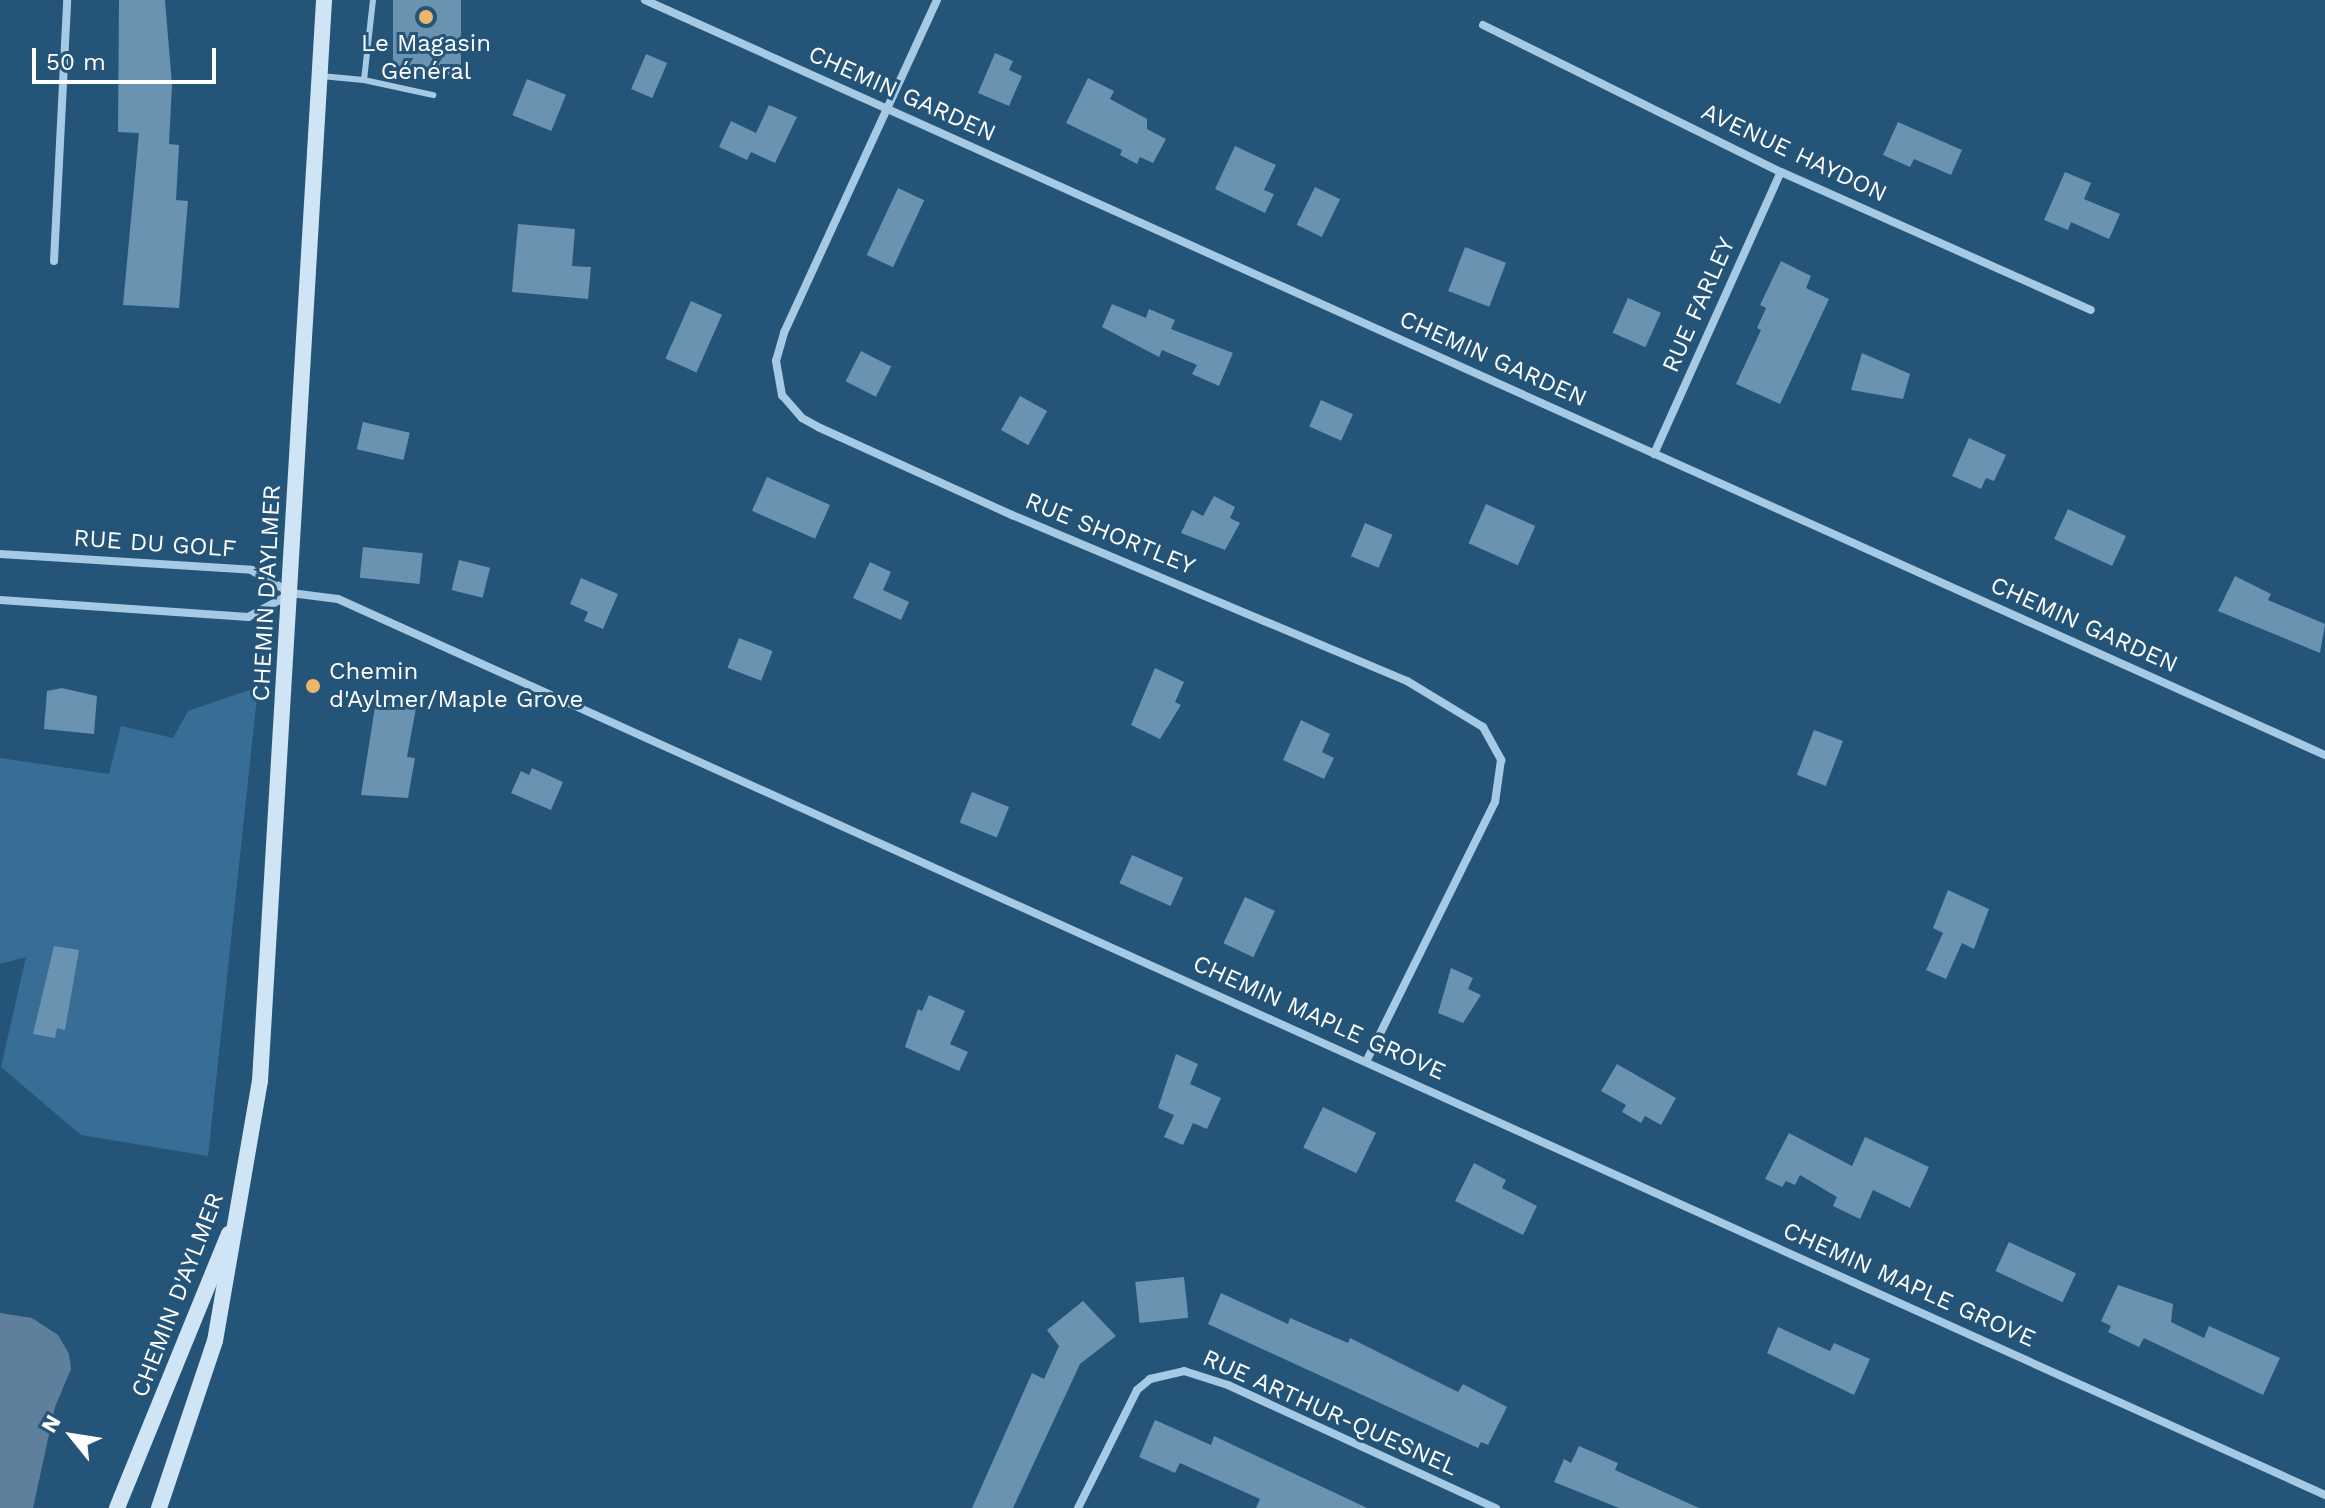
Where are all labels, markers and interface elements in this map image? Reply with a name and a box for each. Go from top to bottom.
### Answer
marker: Le Magasin Général [417,8,435,26]
place label: Le Magasin Général [361,30,491,86]
scale bar [36,32,220,82]
street label: CHEMIN GARDEN [804,40,1000,148]
text: 50 m [46,48,106,76]
street label: AVENUE HAYDON [1697,97,1891,209]
street label: RUE FARLEY [1656,233,1742,377]
street label: CHEMIN GARDEN [1395,305,1591,413]
street label: CHEMIN D'AYLMER [247,484,287,702]
street label: RUE SHORTLEY [1021,487,1199,581]
street label: RUE DU GOLF [73,524,237,564]
street label: CHEMIN GARDEN [1986,571,2182,679]
place label: Chemin d'Aylmer/Maple Grove [329,658,583,714]
marker: Chemin d'Aylmer/Maple Grove [304,677,322,695]
street label: CHEMIN MAPLE GROVE [1188,949,1450,1087]
street label: CHEMIN D'AYLMER [126,1189,230,1401]
street label: CHEMIN MAPLE GROVE [1778,1216,2040,1354]
street label: RUE ARTHUR-QUESNEL [1198,1343,1462,1483]
north arrow [32,1396,112,1476]
text: N [36,1410,66,1437]

